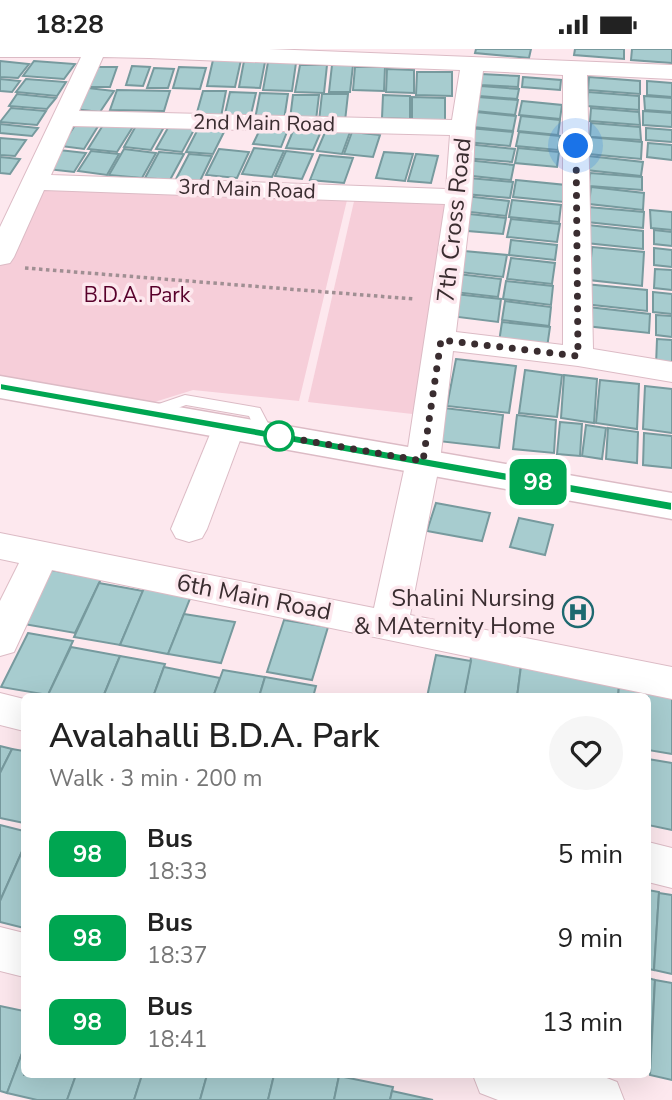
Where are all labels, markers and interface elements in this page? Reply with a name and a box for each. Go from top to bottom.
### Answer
text: 18:28 [35,7,104,42]
street label: 2nd Main Road [193,108,335,138]
your location [558,128,593,163]
street label: 7th Cross Road [429,136,479,304]
street label: 3rd Main Road [178,173,316,205]
park label: B.D.A. Park [84,281,191,309]
unlabelled marker [264,421,294,451]
line badge: 98 [506,459,570,505]
text: 98 [524,466,552,498]
street label: 6th Main Road [174,566,334,628]
place label: Shalini Nursing & MAternity Home [354,582,555,642]
hospital icon: Shalini Nursing & MAternity Home [561,595,595,629]
text: Avalahalli B.D.A. Park [49,714,379,759]
button: heart [549,716,623,790]
text: Walk · 3 min · 200 m [49,763,262,794]
text: Bus [147,821,193,856]
text: 5 min [558,837,623,872]
text: 98 [73,838,102,870]
text: 18:33 [147,856,207,887]
text: Bus [147,905,193,940]
text: 9 min [558,921,623,956]
text: 98 [73,922,102,954]
text: 18:37 [147,940,207,971]
text: Bus [147,989,193,1024]
text: 13 min [542,1005,623,1040]
text: 98 [73,1006,102,1038]
text: 18:41 [147,1024,207,1055]

